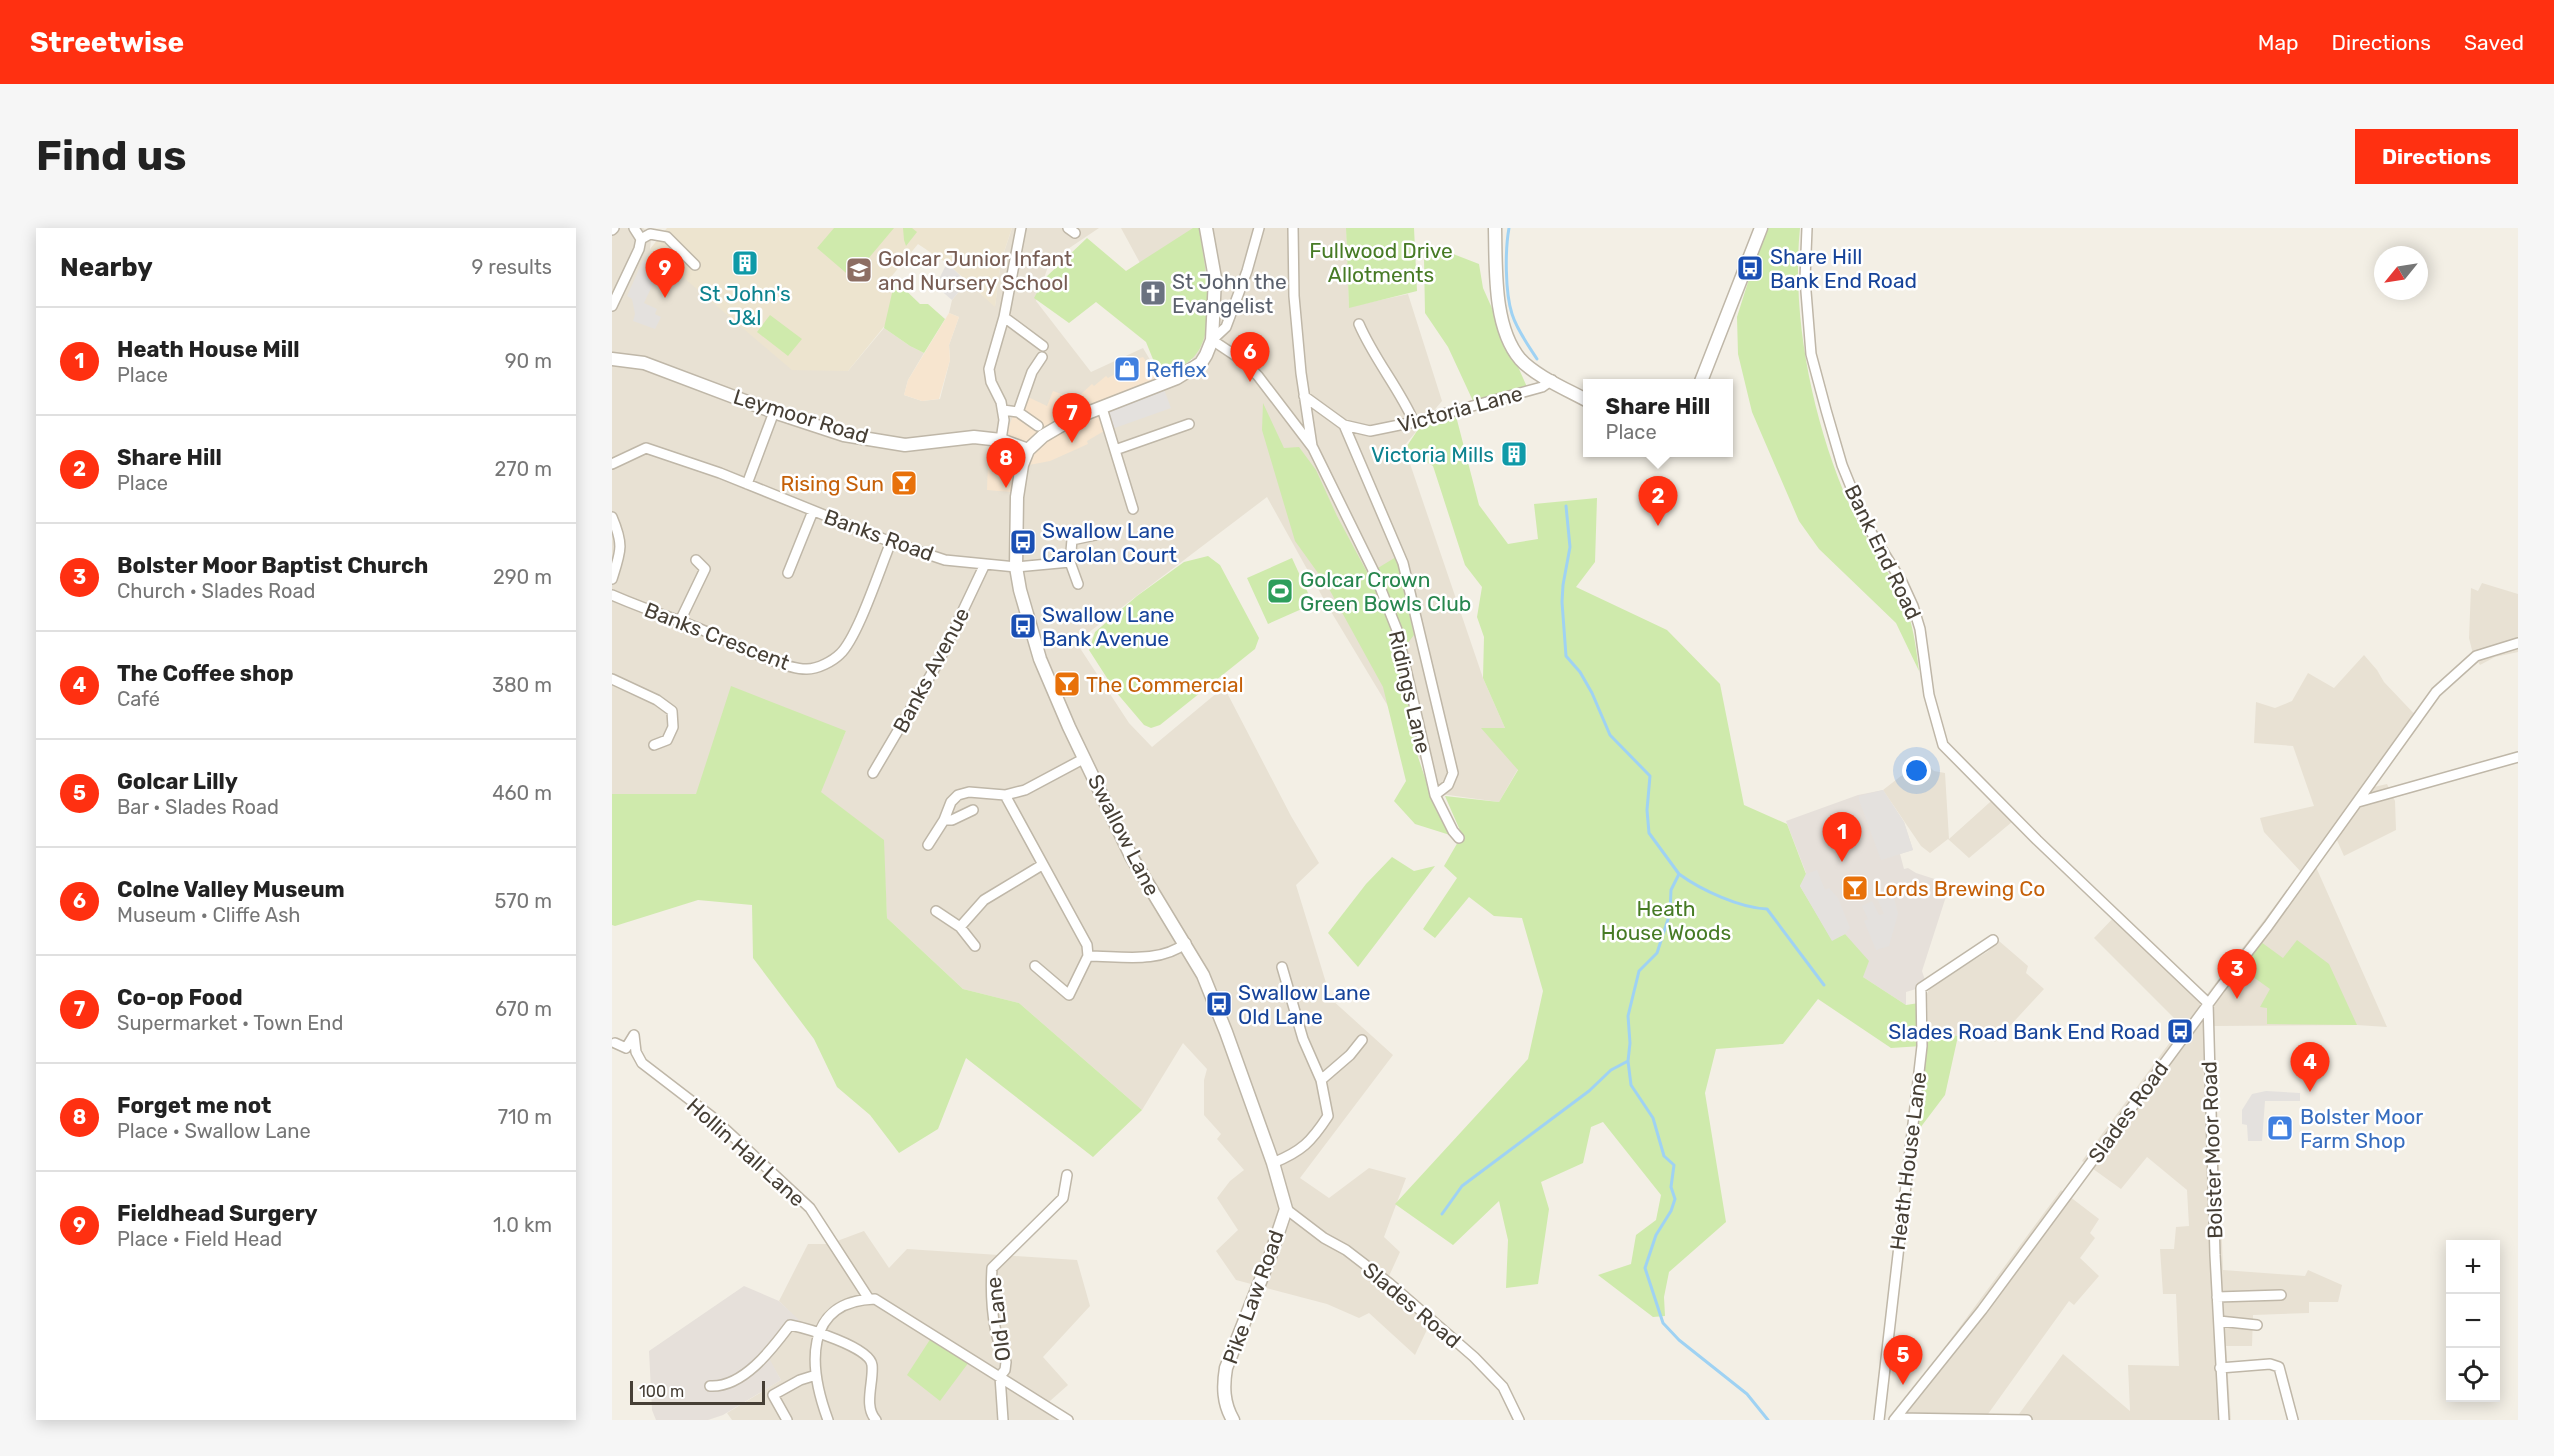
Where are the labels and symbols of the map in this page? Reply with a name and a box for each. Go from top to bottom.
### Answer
park label: Fullwood Drive Allotments [1309,238,1453,287]
place label: Share Hill Bank End Road [1770,244,1917,293]
place label: Golcar Junior Infant and Nursery School [878,246,1072,295]
north arrow [2374,246,2428,300]
pin: 9 [646,248,684,298]
building icon: St John's J&I [730,248,760,278]
bus stop icon: Share Hill Bank End Road [1735,253,1765,283]
school or university icon: Golcar Junior Infant and Nursery School [844,255,874,285]
place label: St John the Evangelist [1172,269,1287,318]
church icon: St John the Evangelist [1138,278,1168,308]
place label: St John's J&I [699,281,791,330]
pin: 6 [1230,332,1270,382]
shop icon: Reflex [1112,354,1142,384]
place label: Reflex [1146,357,1207,382]
street label: Victoria Lane [1395,380,1525,438]
street label: Leymoor Road [731,384,871,448]
pin: 7 [1052,394,1092,443]
pin: 8 [986,438,1026,488]
building icon: Victoria Mills [1499,439,1529,469]
place label: Victoria Mills [1371,442,1494,467]
bar icon: Rising Sun [889,468,919,498]
place label: Rising Sun [781,471,884,496]
pin: 2 [1638,476,1678,526]
street label: Bank End Road [1840,480,1926,624]
street label: Banks Road [821,504,937,566]
place label: Swallow Lane Carolan Court [1042,518,1177,567]
bus stop icon: Swallow Lane Carolan Court [1008,527,1038,557]
place label: Golcar Crown Green Bowls Club [1300,567,1471,616]
sports icon: Golcar Crown Green Bowls Club [1265,576,1295,606]
street label: Banks Crescent [641,597,793,675]
place label: Swallow Lane Bank Avenue [1042,602,1175,651]
street label: Banks Avenue [888,603,974,737]
bus stop icon: Swallow Lane Bank Avenue [1008,611,1038,641]
street label: Ridings Lane [1384,628,1436,756]
bar icon: The Commercial [1052,669,1082,699]
place label: The Commercial [1086,672,1244,697]
your location [1902,756,1931,785]
street label: Swallow Lane [1083,770,1165,900]
pin: 1 [1822,812,1862,862]
bar icon: Lords Brewing Co [1840,873,1870,903]
place label: Lords Brewing Co [1874,876,2045,901]
park label: Heath House Woods [1601,896,1731,945]
pin: 3 [2218,950,2256,999]
place label: Swallow Lane Old Lane [1238,980,1371,1029]
bus stop icon: Swallow Lane Old Lane [1204,989,1234,1019]
bus stop icon: Slades Road Bank End Road [2165,1016,2195,1046]
place label: Slades Road Bank End Road [1888,1019,2160,1044]
pin: 4 [2290,1042,2330,1092]
street label: Slades Road [2083,1056,2173,1168]
street label: Bolster Moor Road [2196,1061,2228,1239]
street label: Heath House Lane [1885,1070,1931,1252]
street label: Hollin Hall Lane [682,1093,810,1211]
place label: Bolster Moor Farm Shop [2300,1104,2423,1153]
shop icon: Bolster Moor Farm Shop [2265,1113,2295,1143]
street label: Pike Law Road [1217,1227,1289,1367]
street label: Slades Road [1358,1257,1466,1353]
street label: Old Lane [980,1275,1016,1363]
pin: 5 [1884,1336,1922,1385]
scale bar [630,1378,765,1406]

